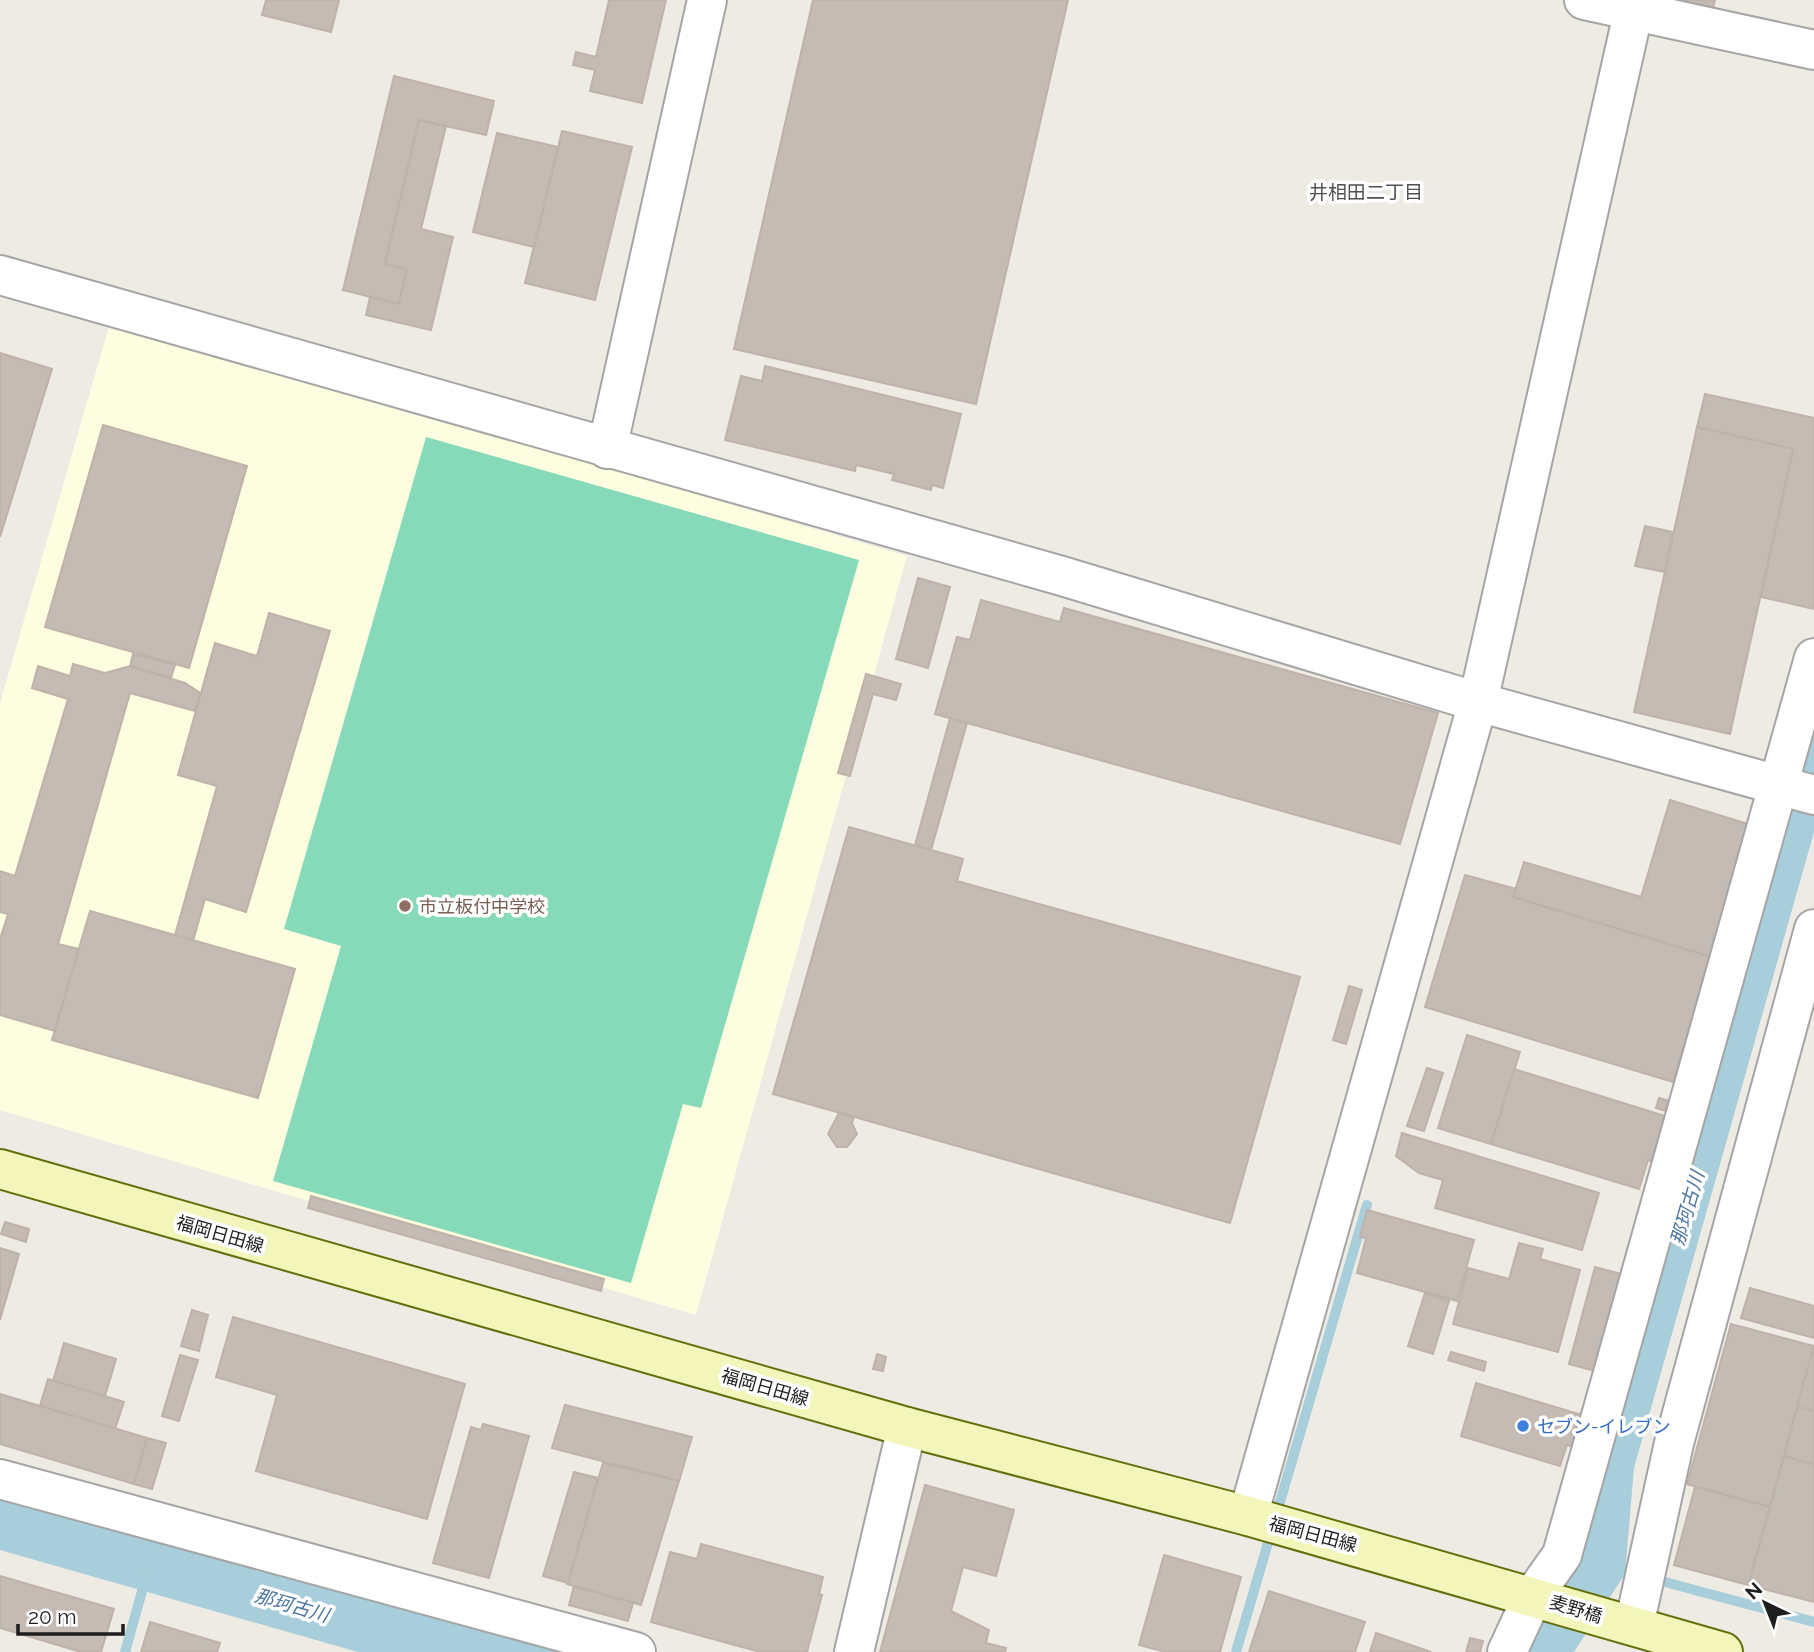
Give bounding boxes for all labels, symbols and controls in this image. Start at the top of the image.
district label: 井相田二丁目 [1309,181,1423,203]
place label: 市立板付中学校 [419,896,545,917]
marker: 市立板付中学校 [397,898,413,914]
water label: 那珂古川 [1666,1167,1709,1248]
street label: 福岡日田線 [174,1212,266,1256]
street label: 福岡日田線 [719,1365,811,1409]
place label: セブン-イレブン [1537,1416,1671,1437]
marker: セブン-イレブン [1515,1418,1531,1434]
street label: 福岡日田線 [1267,1512,1359,1556]
north arrow [1730,1568,1800,1638]
text: N [1741,1578,1766,1604]
water label: 那珂古川 [252,1584,333,1627]
street label: 麦野橋 [1547,1591,1605,1627]
scale bar [18,1592,122,1636]
text: 20 m [28,1604,76,1629]

